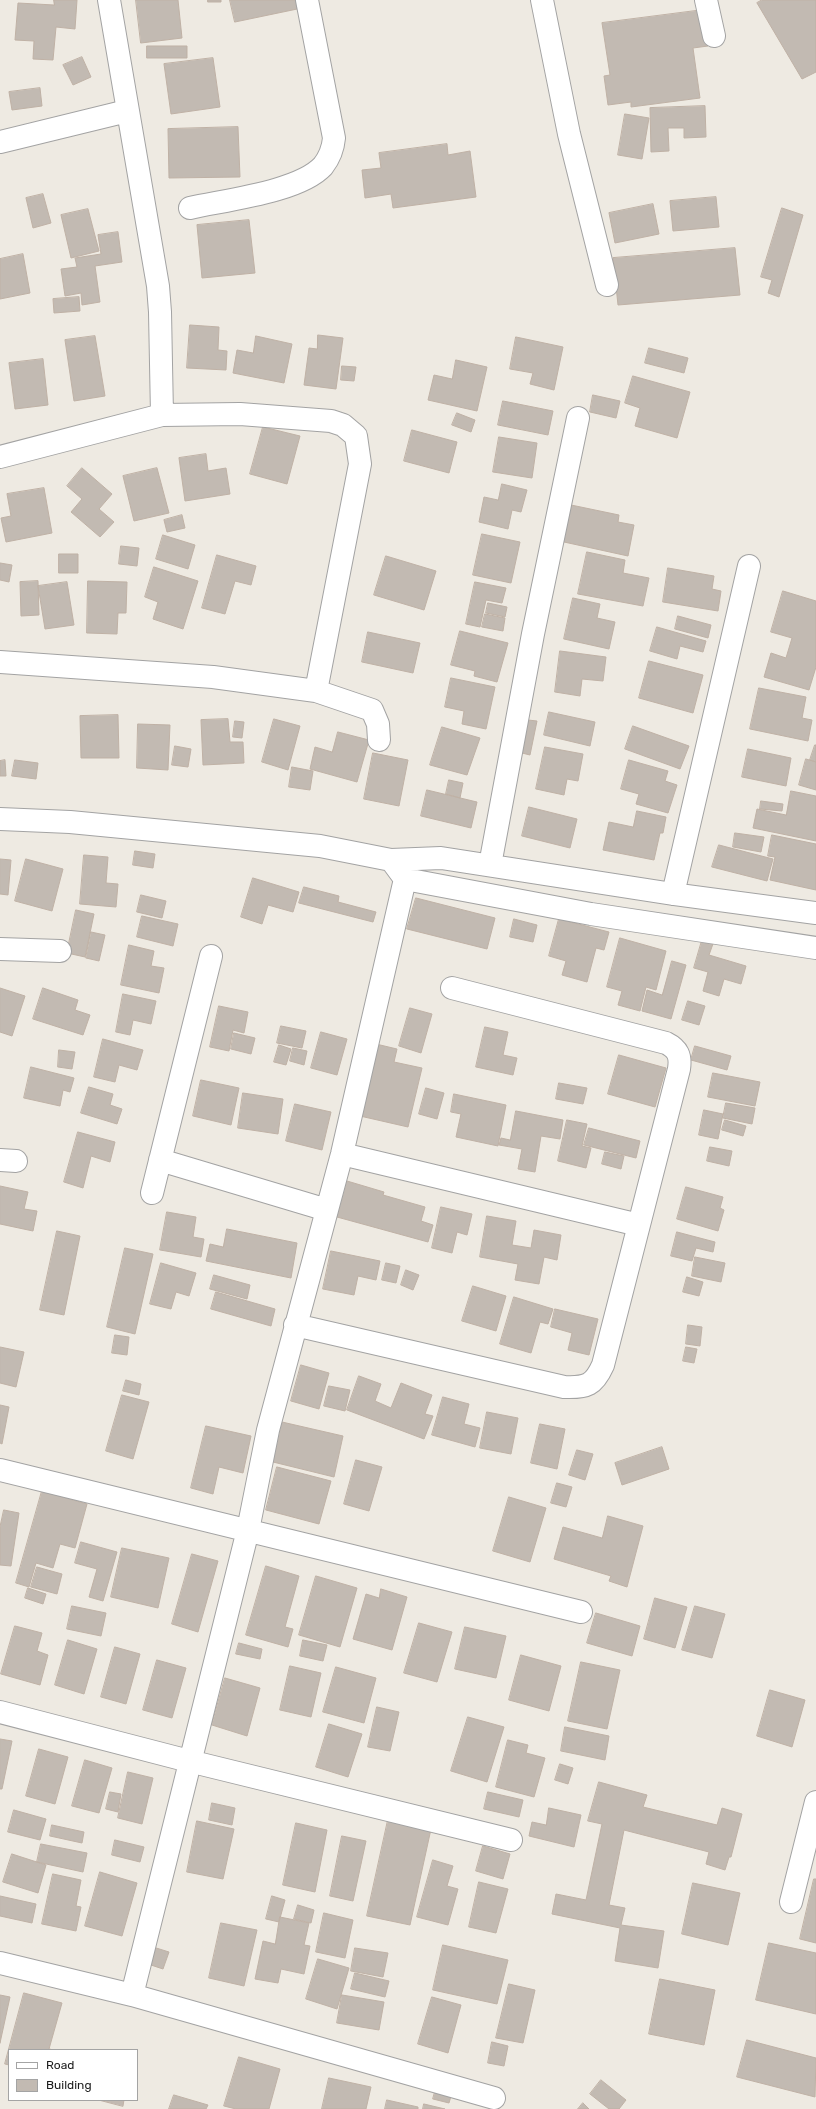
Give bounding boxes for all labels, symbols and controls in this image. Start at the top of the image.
legend [8,2049,138,2101]
text: Road [46,2058,74,2072]
text: Building [46,2078,92,2092]

